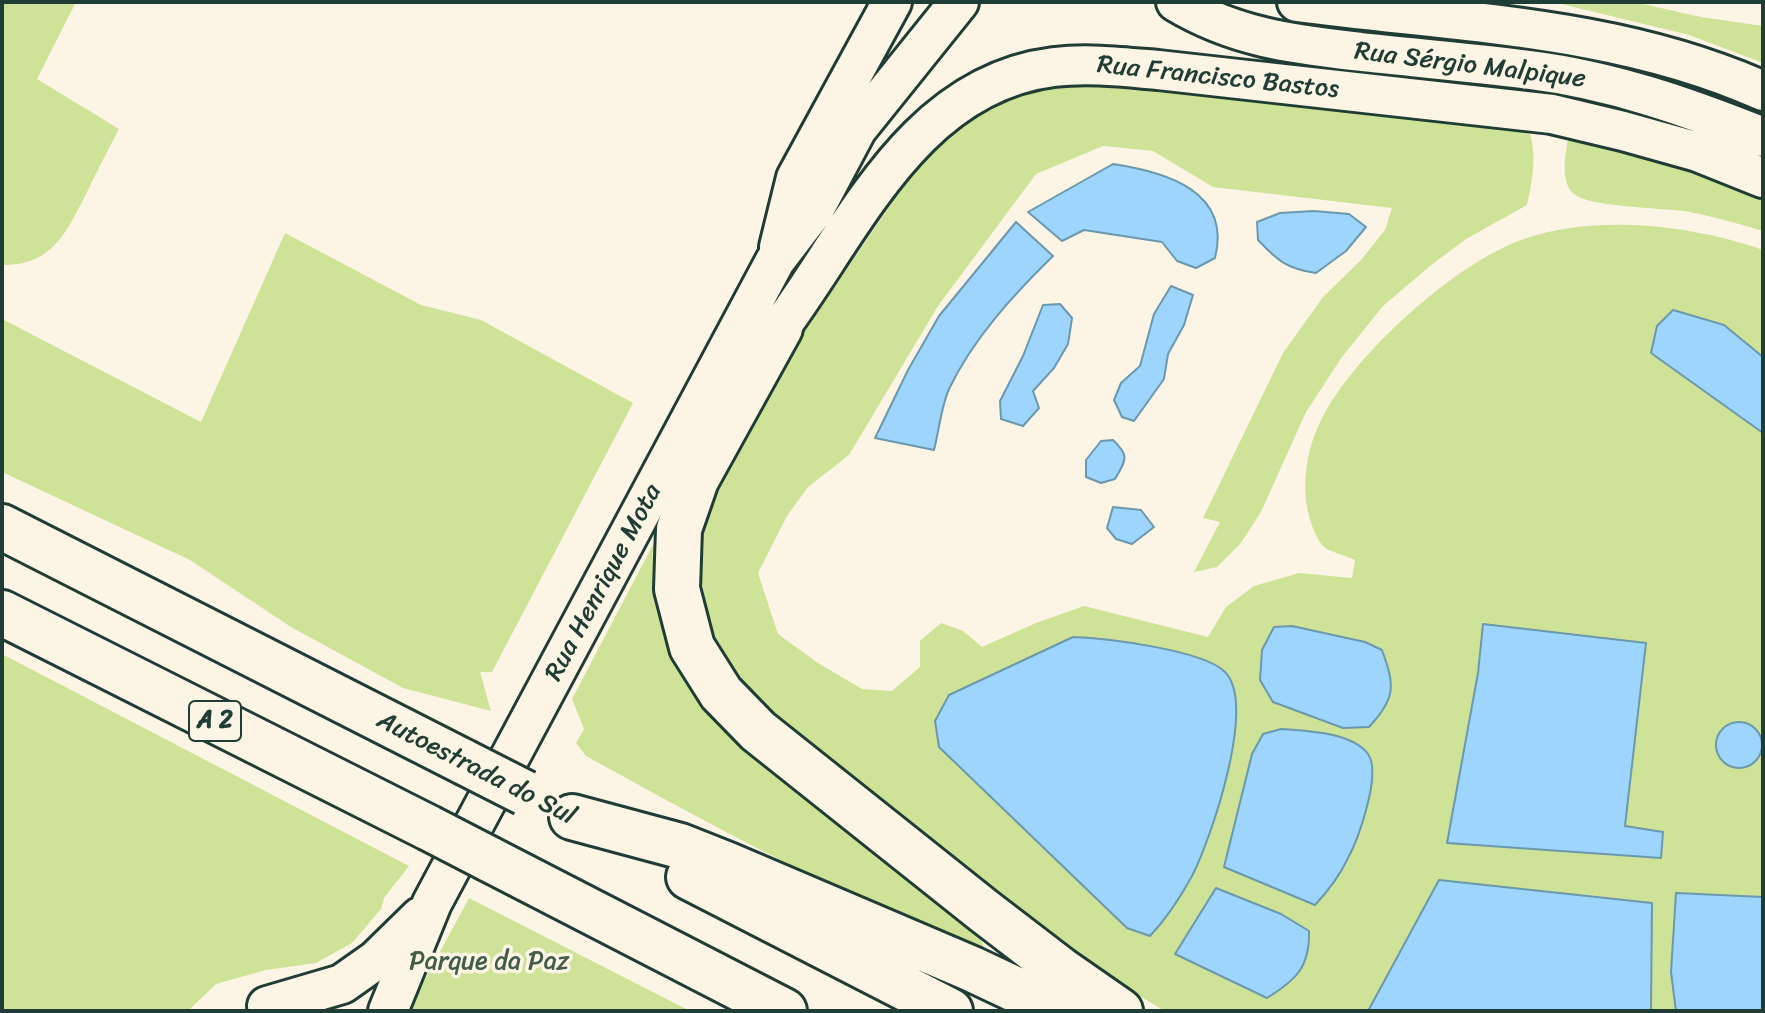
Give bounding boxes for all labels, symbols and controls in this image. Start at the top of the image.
street label: Rua Sérgio Malpique [1353,36,1587,96]
street label: Rua Francisco Bastos [1096,50,1340,106]
street label: Rua Henrique Mota [539,479,669,687]
road number: A 2 [189,701,241,741]
street label: Autoestrada do Sul [371,705,581,833]
park label: Parque da Paz [409,946,569,978]

